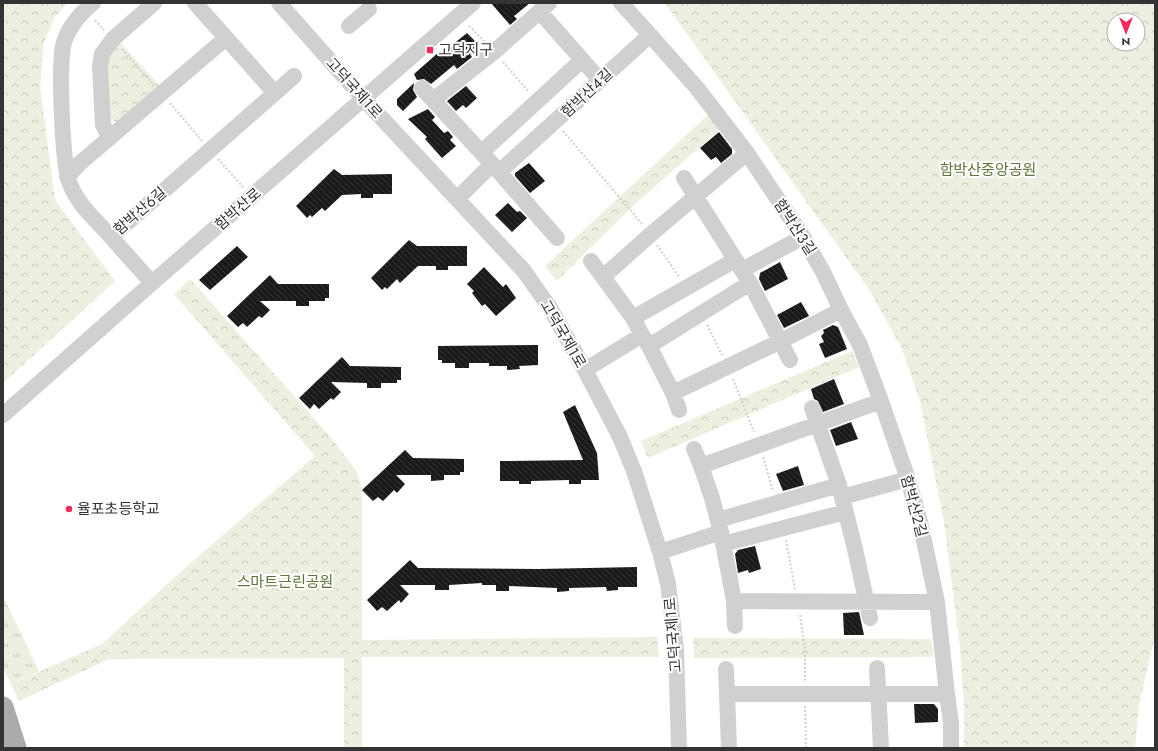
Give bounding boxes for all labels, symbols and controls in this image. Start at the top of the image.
north arrow [1106,12,1146,52]
text: N [1122,34,1130,50]
place label: 고덕지구 [438,39,493,61]
marker: 고덕지구 [425,45,435,55]
street label: 고덕국제1로 [320,52,388,124]
street label: 함박산4길 [556,63,618,123]
park label: 함박산중앙공원 [940,159,1036,181]
street label: 함박산6길 [109,182,171,240]
street label: 함박산로 [210,183,266,235]
street label: 함박산3길 [769,194,821,260]
street label: 고덕국제1로 [535,296,591,372]
street label: 함박산2길 [895,472,933,540]
place label: 율포초등학교 [77,498,160,520]
marker: 율포초등학교 [64,504,74,514]
park label: 스마트근린공원 [237,571,333,593]
street label: 고덕국제1로 [659,596,687,674]

